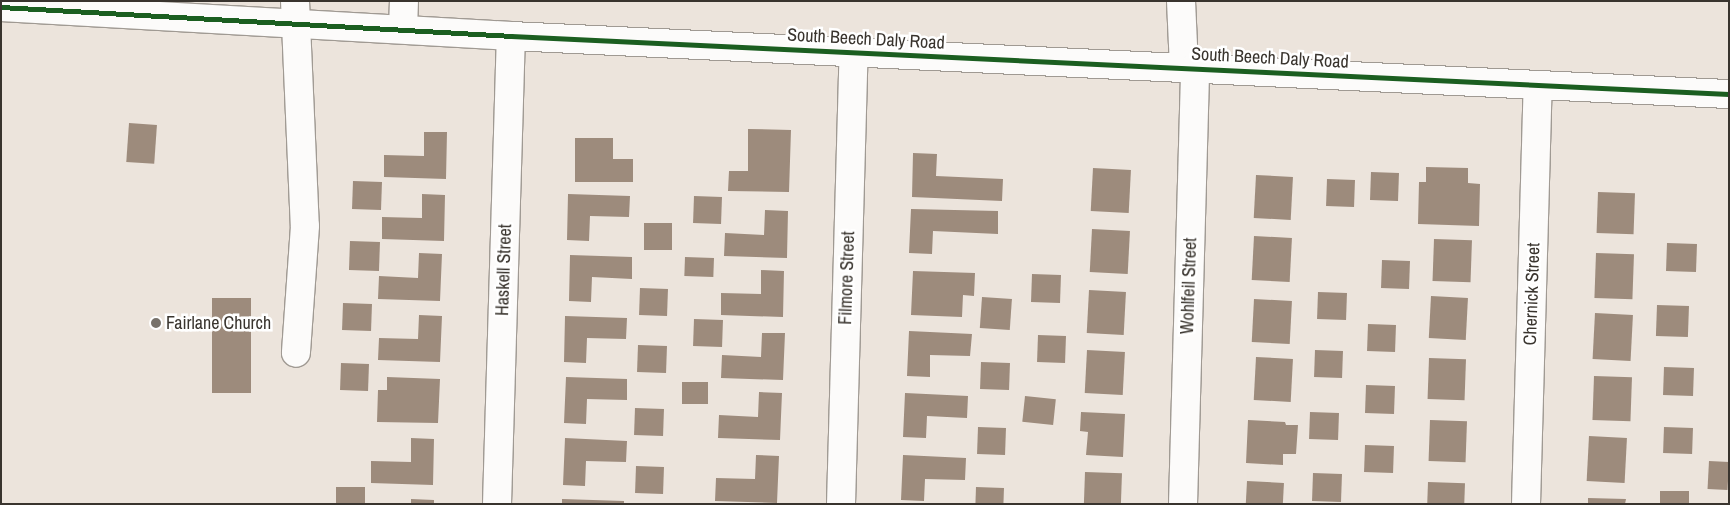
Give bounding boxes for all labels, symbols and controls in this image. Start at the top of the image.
street label: South Beech Daly Road [787,24,945,54]
street label: South Beech Daly Road [1191,43,1349,73]
street label: Haskell Street [492,224,516,316]
street label: Filmore Street [835,231,859,325]
street label: Wohlfeil Street [1177,237,1201,335]
street label: Chernick Street [1519,242,1545,346]
place label: Fairlane Church [166,312,271,334]
marker: Fairlane Church [150,317,162,329]

